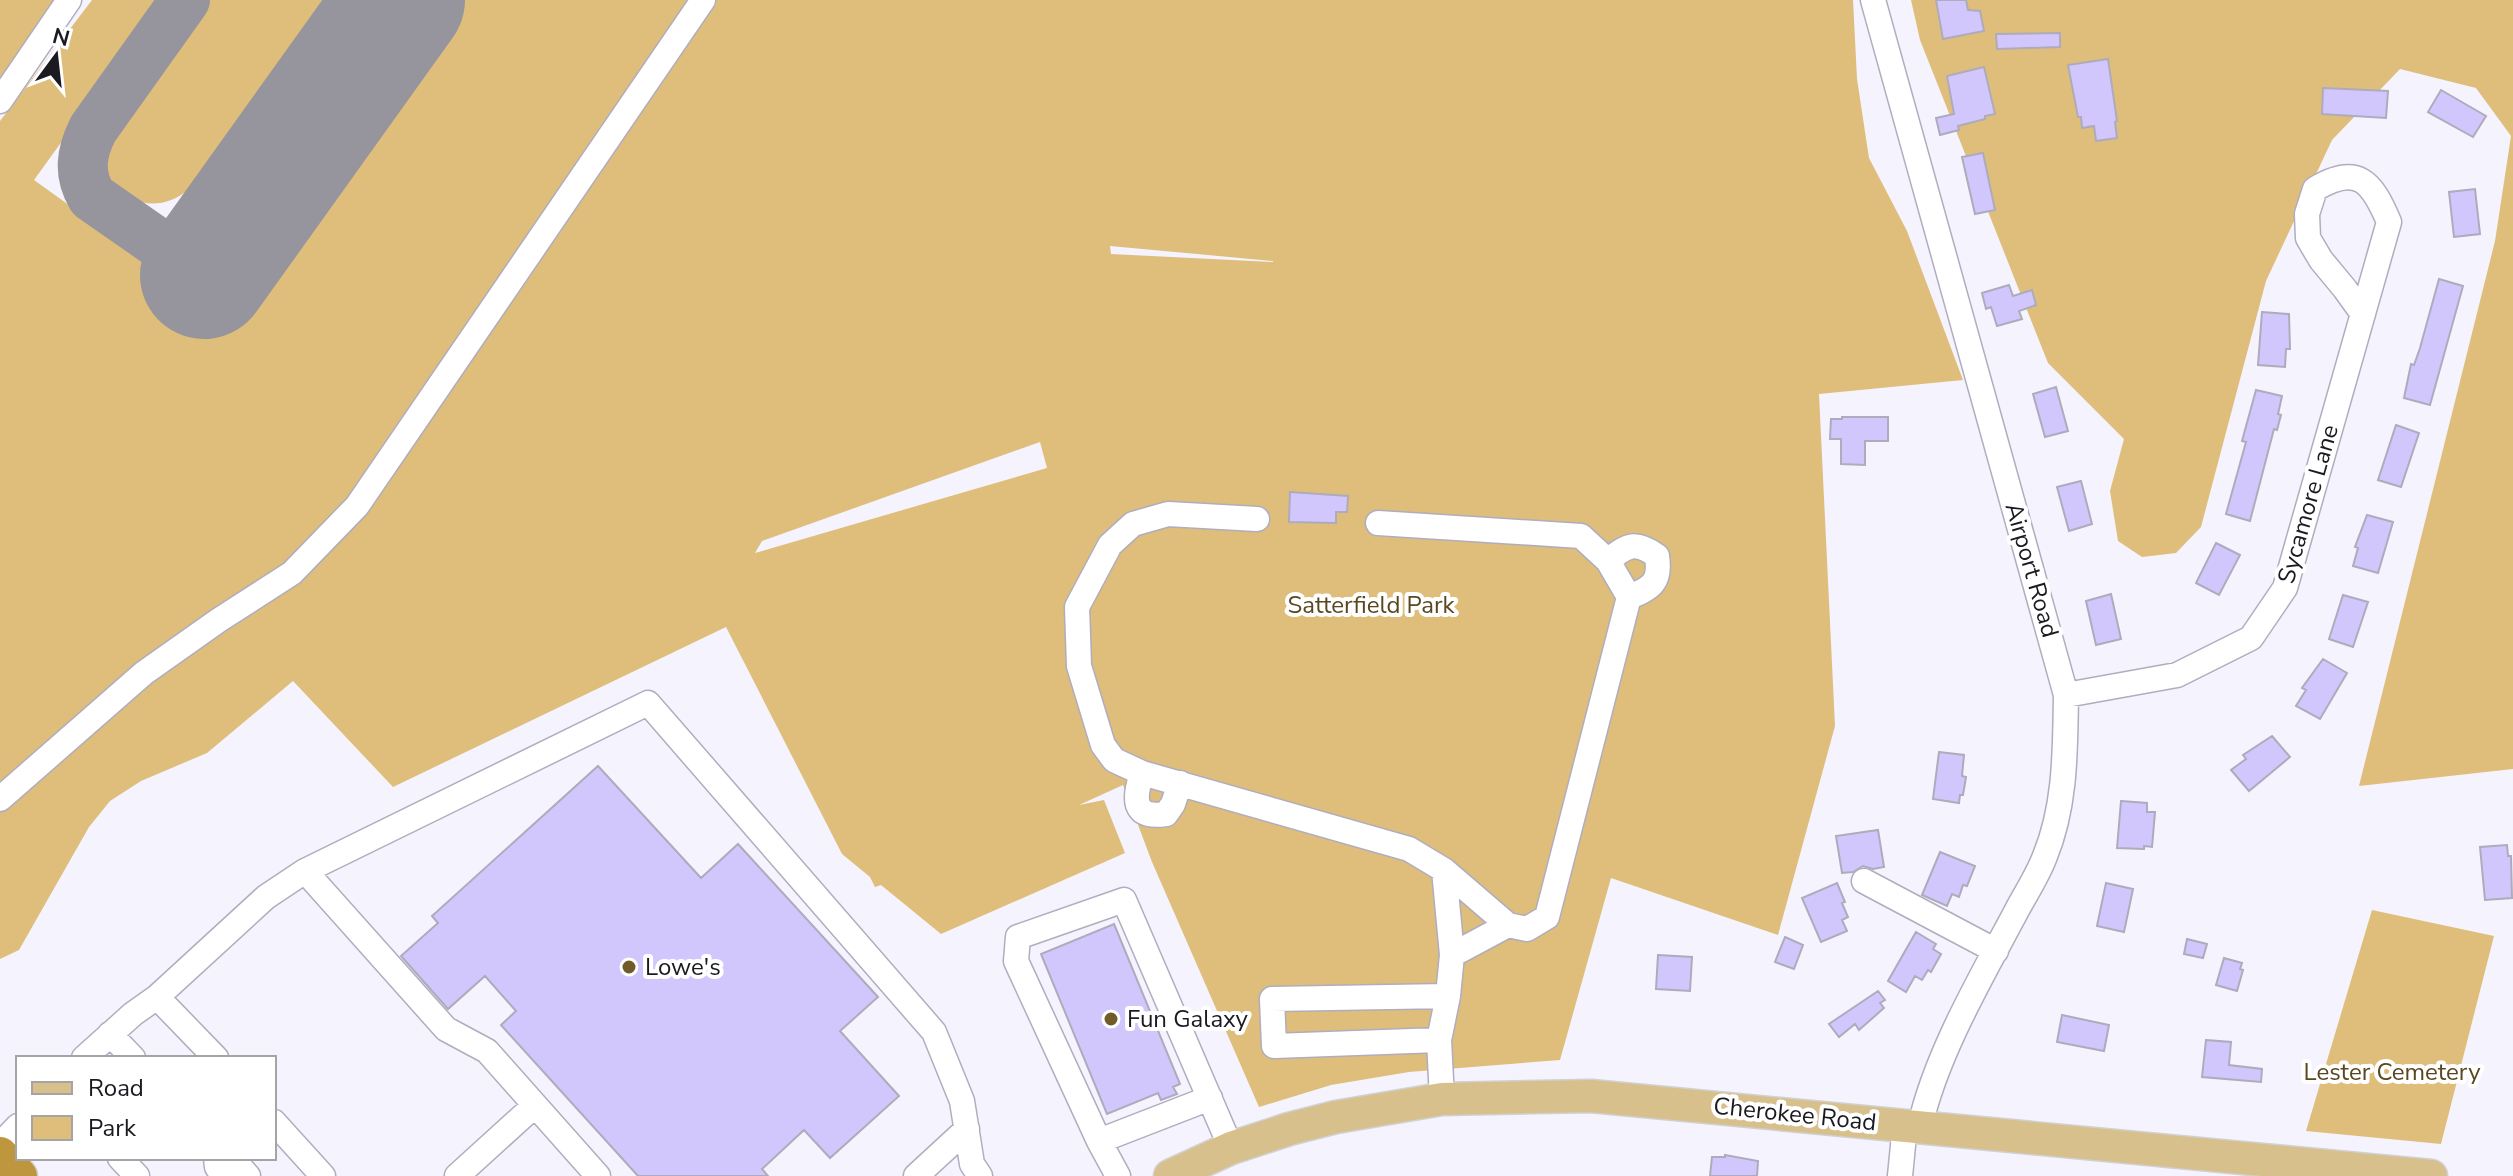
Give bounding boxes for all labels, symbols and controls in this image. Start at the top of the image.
north arrow [16,16,96,96]
text: N [49,21,73,54]
street label: Sycamore Lane [2270,421,2346,587]
street label: Airport Road [1998,499,2066,641]
park label: Satterfield Park [1287,589,1456,621]
place label: Lowe's [645,951,721,983]
marker: Lowe's [620,958,638,976]
place label: Fun Galaxy [1127,1003,1248,1035]
marker: Fun Galaxy [1102,1010,1120,1028]
legend [16,1056,276,1160]
park label: Lester Cemetery [2304,1056,2481,1088]
text: Road [88,1072,144,1104]
street label: Cherokee Road [1712,1090,1878,1138]
text: Park [88,1112,137,1144]

